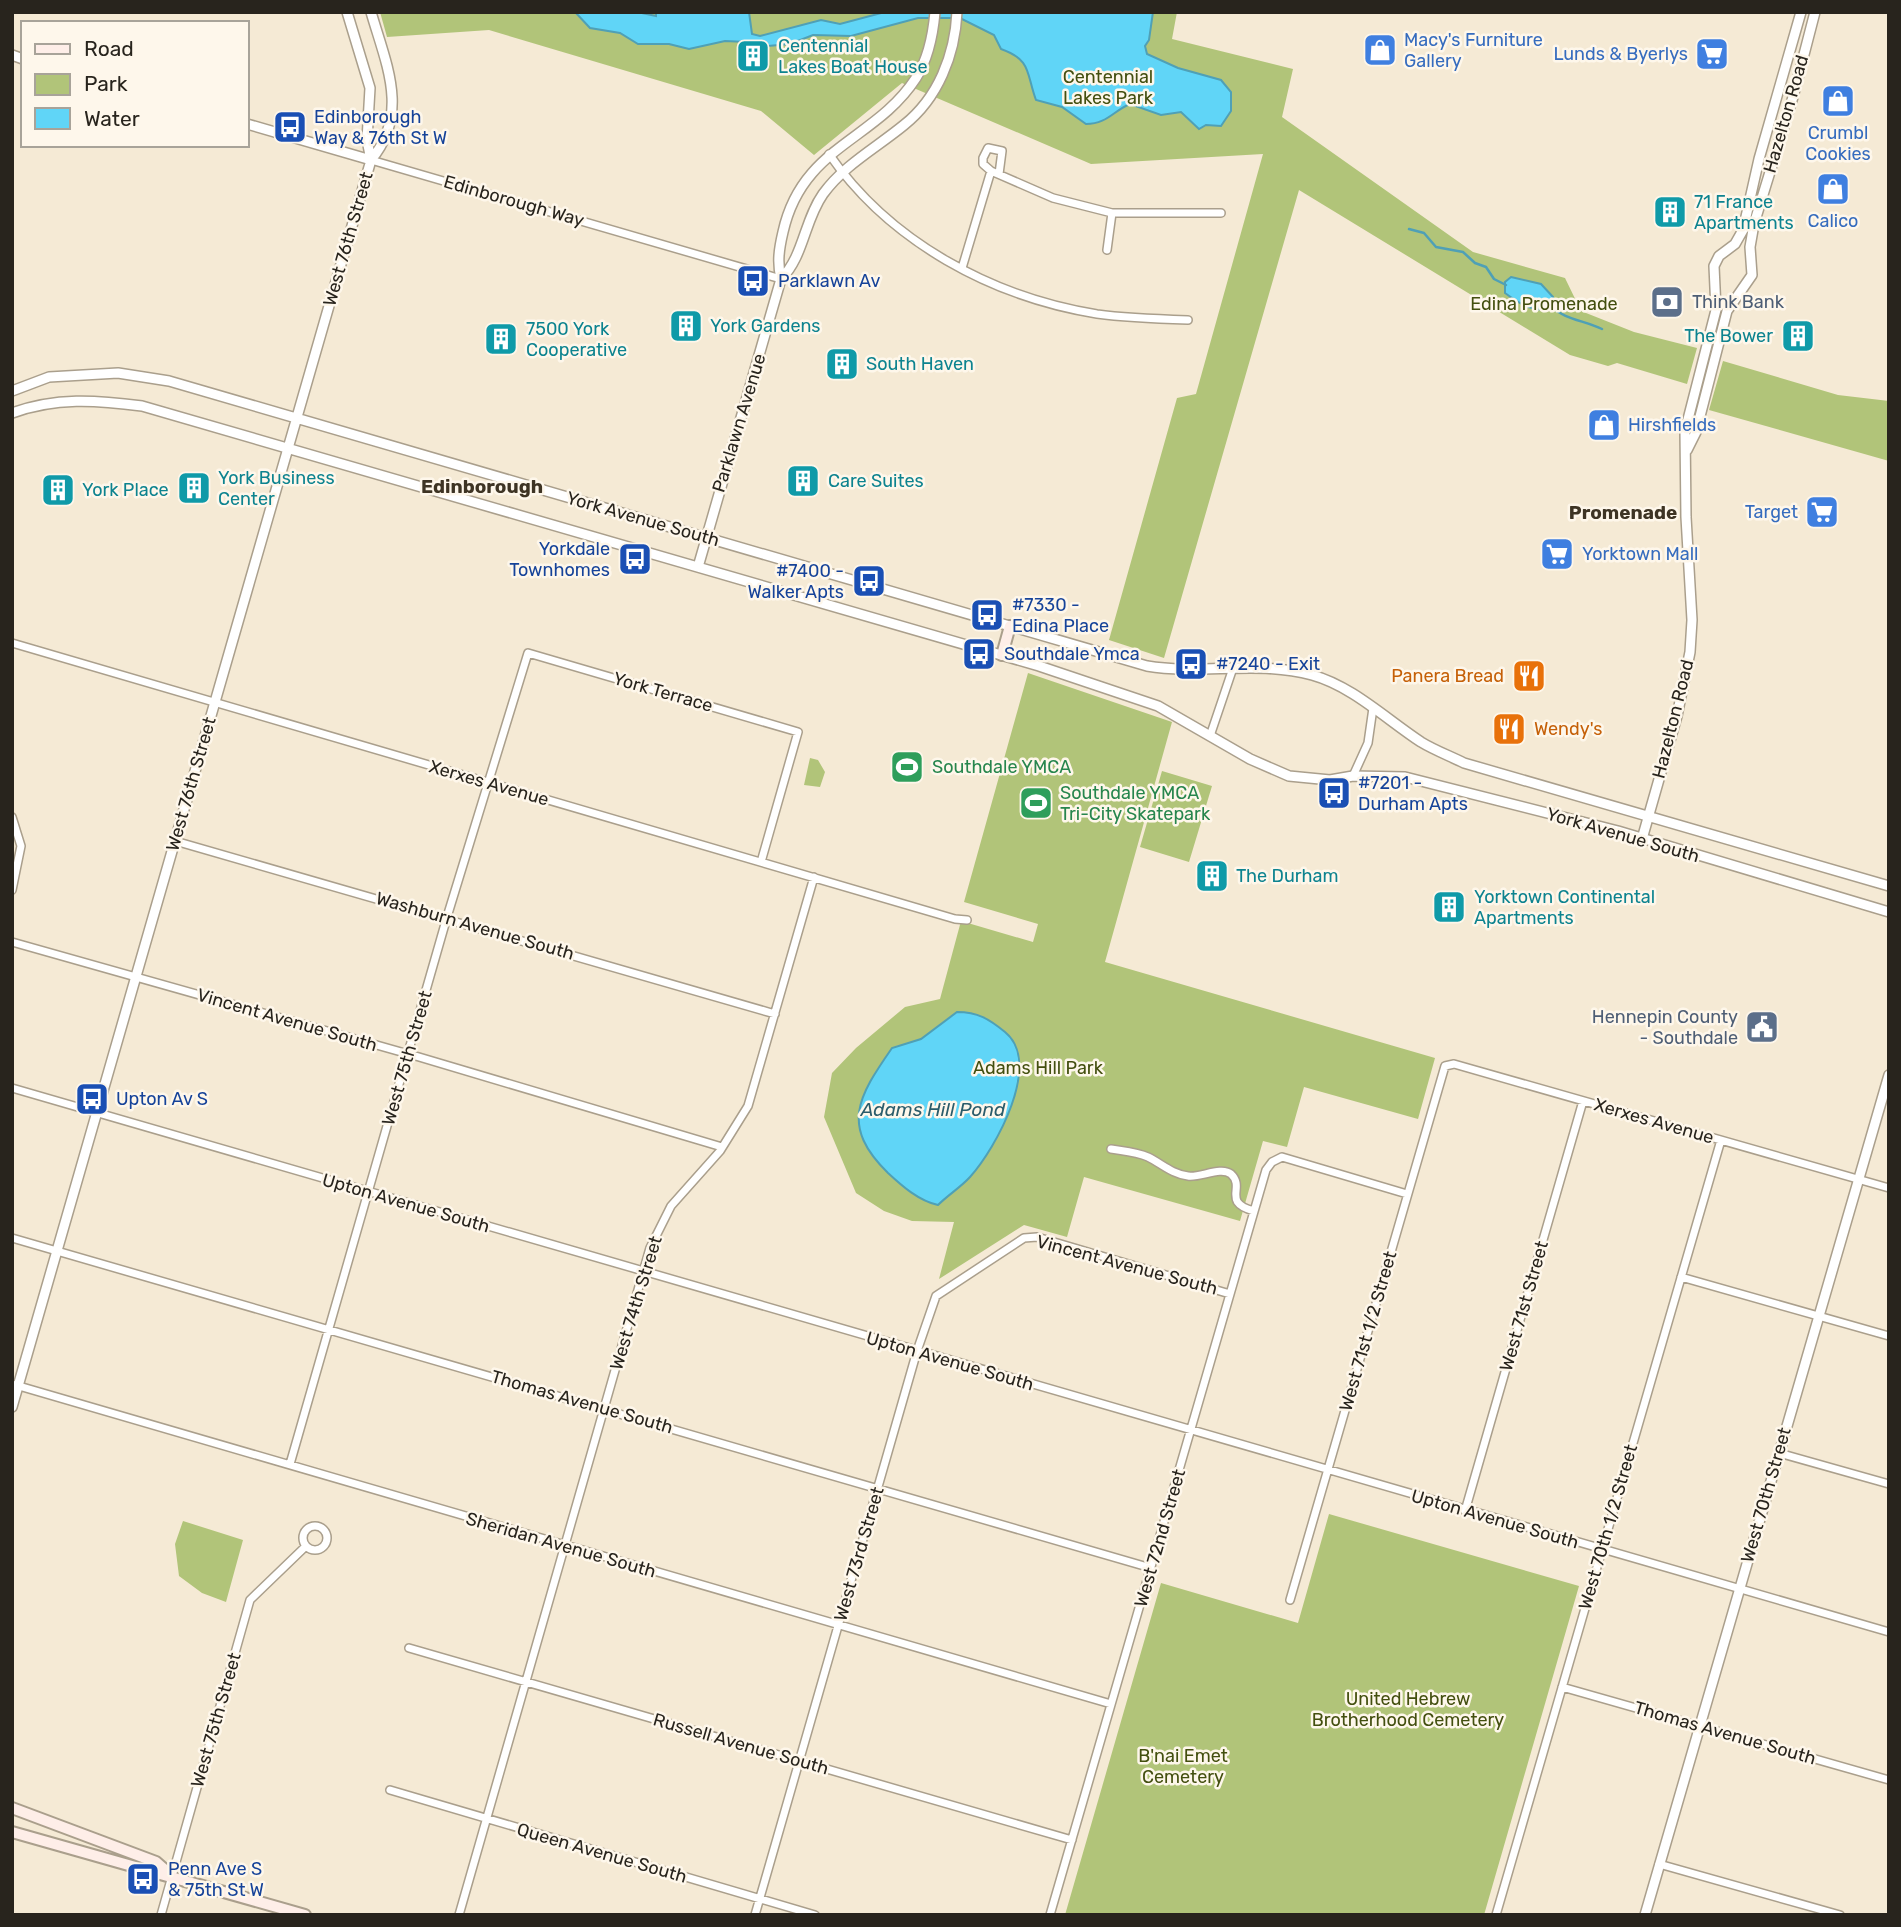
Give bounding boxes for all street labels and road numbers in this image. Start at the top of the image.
street label: Hazelton Road [1759,53,1813,175]
street label: West 76th Street [318,169,378,309]
street label: Edinborough Way [441,170,587,232]
street label: Parklawn Avenue [707,351,771,495]
street label: York Avenue South [564,487,722,551]
street label: Hazelton Road [1648,657,1698,781]
street label: York Terrace [611,667,715,717]
street label: West 76th Street [161,714,221,854]
street label: Xerxes Avenue [427,755,551,811]
street label: York Avenue South [1544,803,1702,867]
street label: Washburn Avenue South [373,887,577,965]
street label: Vincent Avenue South [194,984,380,1056]
street label: West 75th Street [377,988,437,1128]
street label: Xerxes Avenue [1592,1093,1716,1149]
street label: Upton Avenue South [320,1169,492,1237]
street label: Vincent Avenue South [1034,1230,1220,1300]
street label: West 74th Street [605,1233,667,1373]
street label: West 71st Street [1495,1238,1553,1374]
street label: West 71st 1/2 Street [1335,1248,1401,1414]
street label: Upton Avenue South [864,1327,1036,1395]
street label: Thomas Avenue South [488,1365,676,1439]
street label: West 70th Street [1736,1425,1796,1565]
street label: West 70th 1/2 Street [1574,1442,1642,1612]
street label: West 72nd Street [1130,1466,1190,1610]
street label: West 73rd Street [829,1484,889,1624]
street label: Upton Avenue South [1409,1485,1581,1553]
street label: Sheridan Avenue South [463,1507,659,1583]
street label: West 75th Street [186,1650,246,1790]
street label: Thomas Avenue South [1631,1696,1819,1770]
street label: Russell Avenue South [651,1708,831,1780]
street label: Queen Avenue South [514,1818,690,1888]

